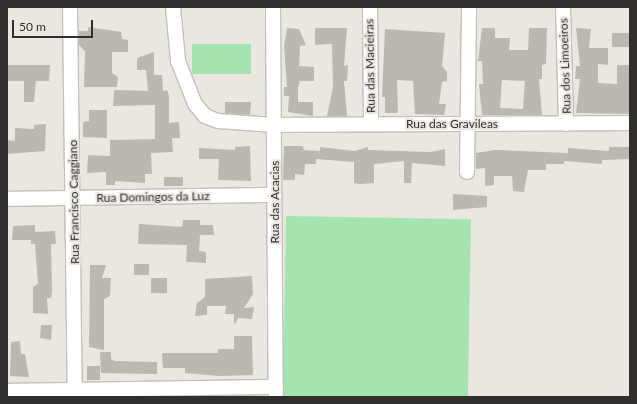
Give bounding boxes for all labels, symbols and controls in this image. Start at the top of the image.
scale bar [14,12,95,38]
street label: Rua dos Limoeiros [556,18,574,114]
text: 50 m [19,19,46,34]
street label: Rua das Macieiras [362,19,378,113]
street label: Rua das Gravileas [406,117,498,131]
street label: Rua Francisco Caggiano [66,140,82,264]
street label: Rua das Acacias [268,160,282,244]
street label: Rua Domingos da Luz [96,189,210,205]

